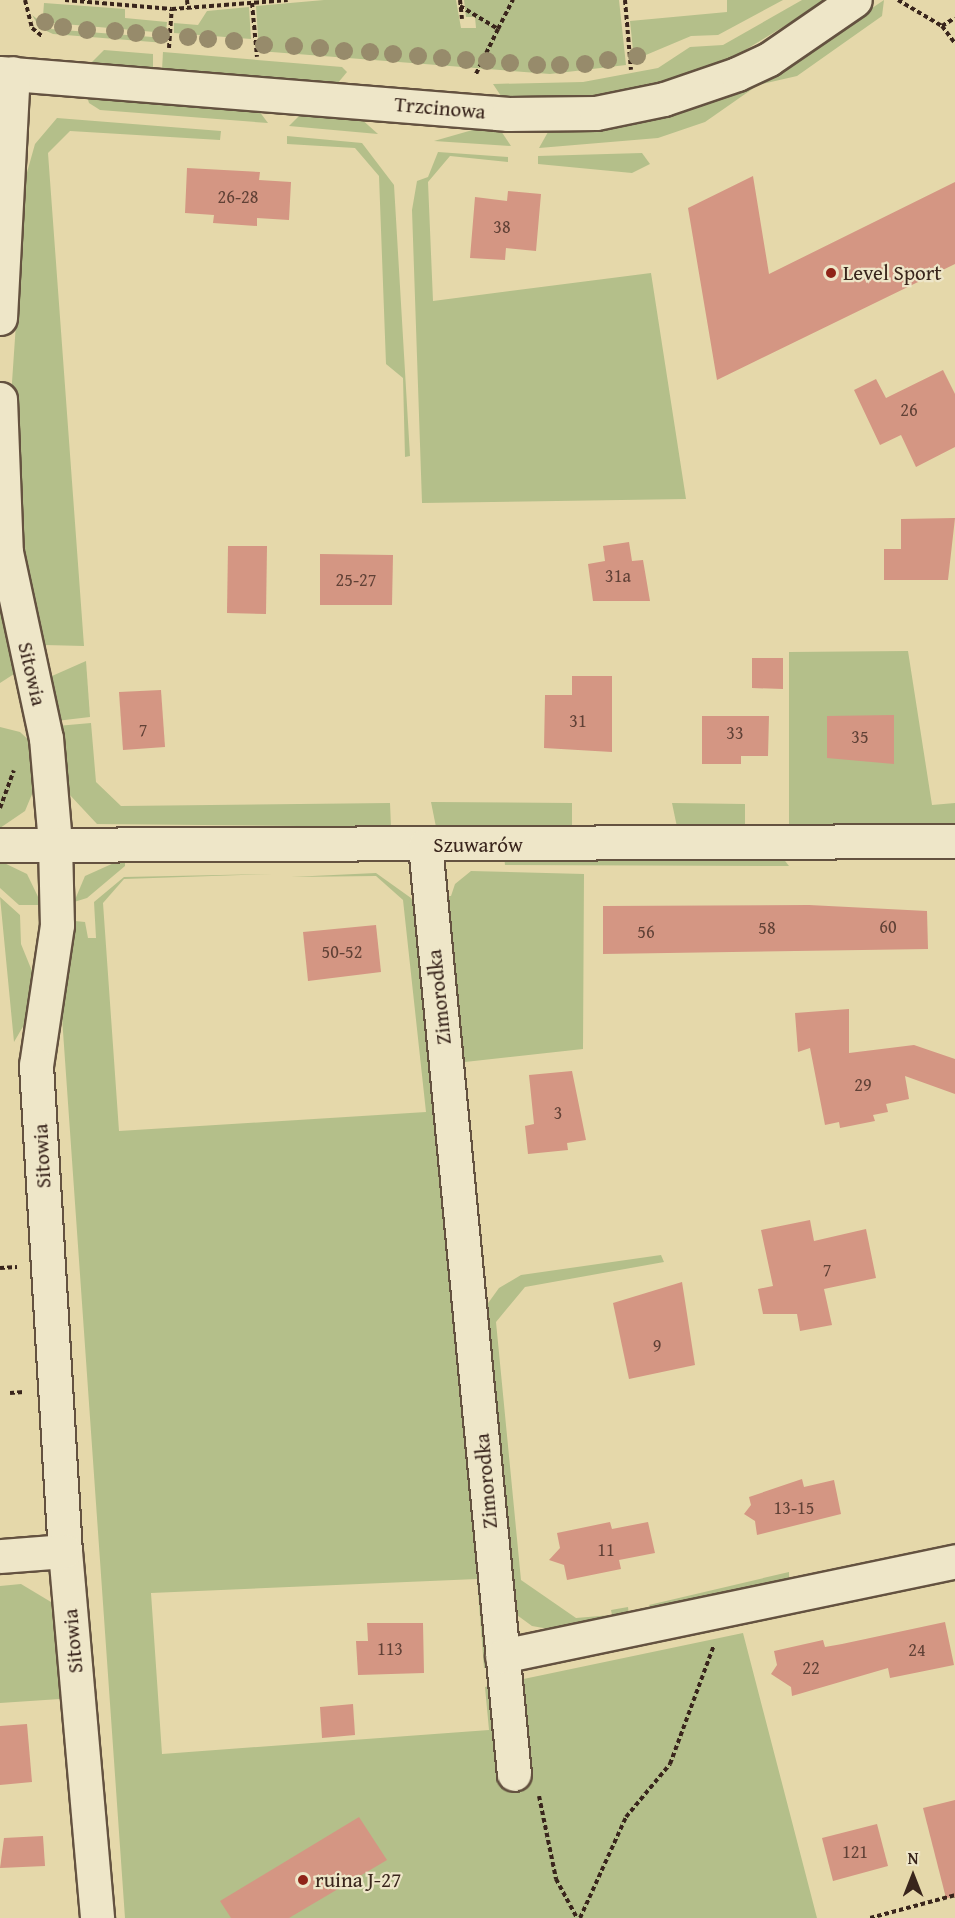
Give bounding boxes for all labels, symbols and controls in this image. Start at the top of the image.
street label: Trzcinowa [393,91,487,125]
house number: 26-28 [218,186,258,208]
house number: 38 [493,216,511,238]
place label: Level Sport [843,260,942,286]
marker: Level Sport [824,266,838,280]
house number: 26 [900,399,918,421]
house number: 31a [605,565,631,587]
house number: 25-27 [336,569,376,591]
street label: Sitowia [12,640,52,708]
house number: 31 [569,710,587,732]
house number: 7 [139,719,147,741]
house number: 33 [726,722,744,744]
house number: 35 [851,726,869,748]
street label: Szuwarów [433,832,523,858]
house number: 60 [879,916,897,938]
house number: 58 [758,917,776,939]
house number: 56 [637,921,655,943]
house number: 50-52 [322,941,362,963]
street label: Zimorodka [421,948,457,1046]
house number: 29 [854,1074,872,1096]
house number: 3 [554,1102,562,1124]
street label: Sitowia [28,1123,56,1189]
house number: 7 [823,1259,831,1281]
house number: 9 [653,1335,661,1357]
street label: Zimorodka [469,1432,503,1530]
house number: 13-15 [774,1497,814,1519]
house number: 11 [597,1539,615,1561]
street label: Sitowia [58,1608,88,1674]
house number: 113 [377,1638,403,1660]
house number: 24 [908,1639,926,1661]
house number: 22 [802,1657,820,1679]
house number: 121 [842,1841,868,1863]
north arrow [883,1846,943,1906]
text: N [908,1846,918,1870]
place label: ruina J-27 [315,1867,401,1893]
marker: ruina J-27 [296,1873,310,1887]

